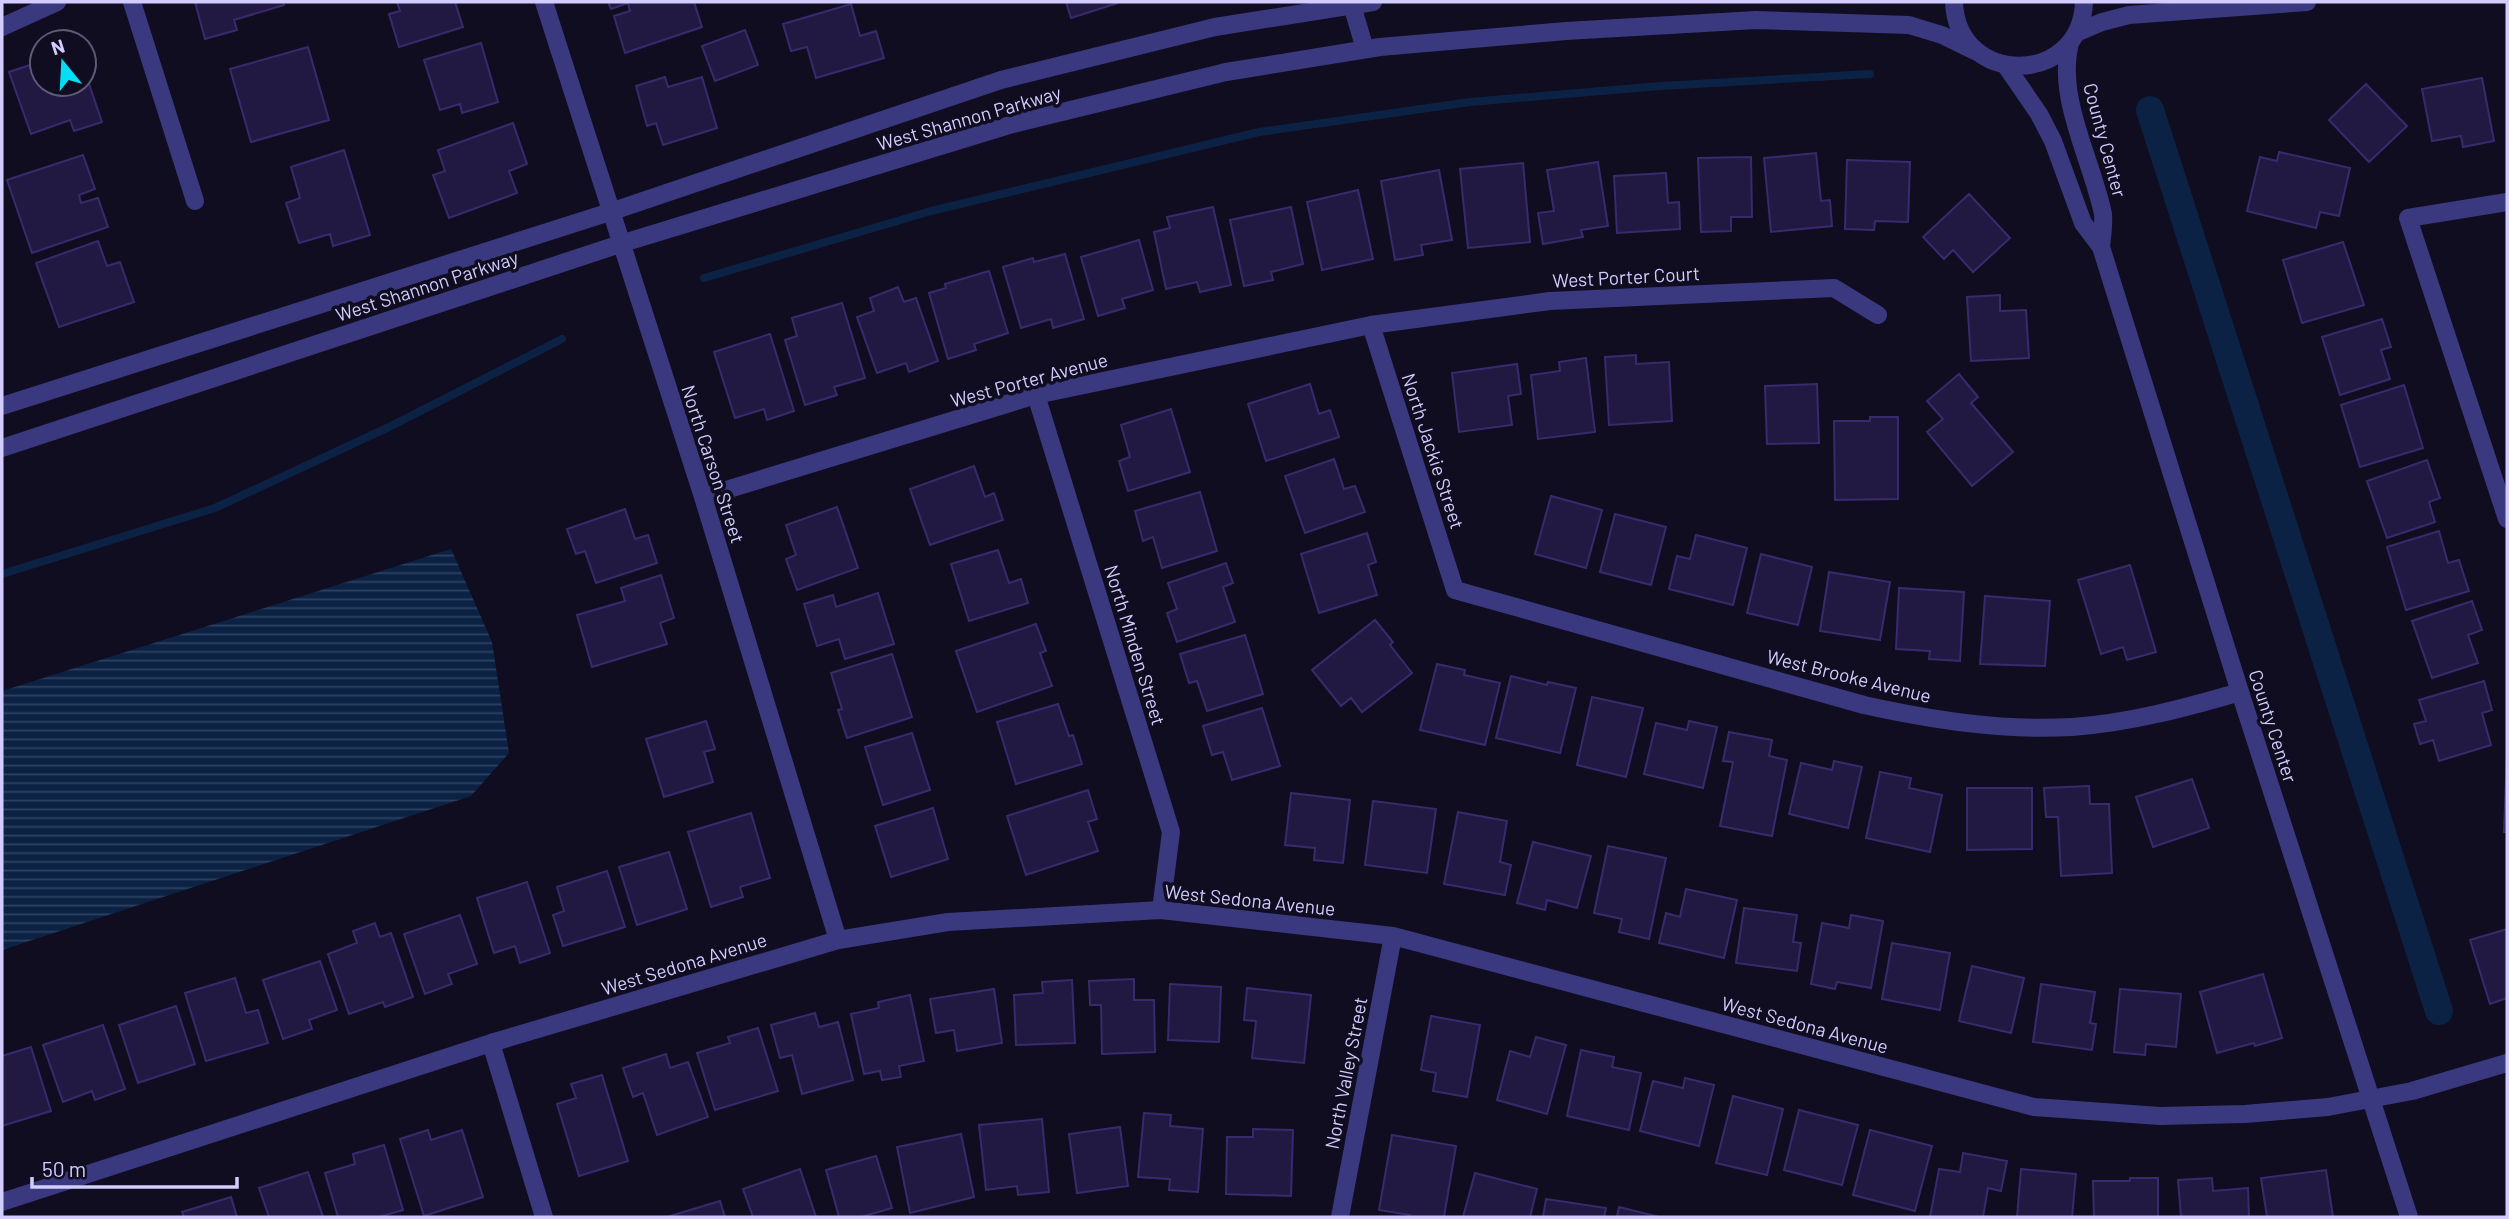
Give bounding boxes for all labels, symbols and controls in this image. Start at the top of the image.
north arrow [28,28,98,98]
text: N [48,33,67,59]
street label: West Shannon Parkway [874,80,1064,155]
street label: County Center [2079,80,2132,200]
street label: West Shannon Parkway [333,245,521,326]
street label: West Porter Court [1552,261,1700,292]
street label: West Porter Avenue [948,347,1110,412]
street label: North Jackie Street [1397,370,1469,531]
street label: North Carson Street [677,382,750,546]
street label: North Minden Street [1100,562,1171,728]
street label: West Brooke Avenue [1765,644,1934,707]
street label: County Center [2244,666,2303,785]
street label: West Sedona Avenue [1164,879,1337,920]
street label: West Sedona Avenue [598,927,769,1000]
street label: West Sedona Avenue [1719,991,1891,1058]
street label: North Valley Street [1319,995,1372,1151]
scale bar [32,1146,236,1190]
text: 50 m [42,1156,86,1181]

